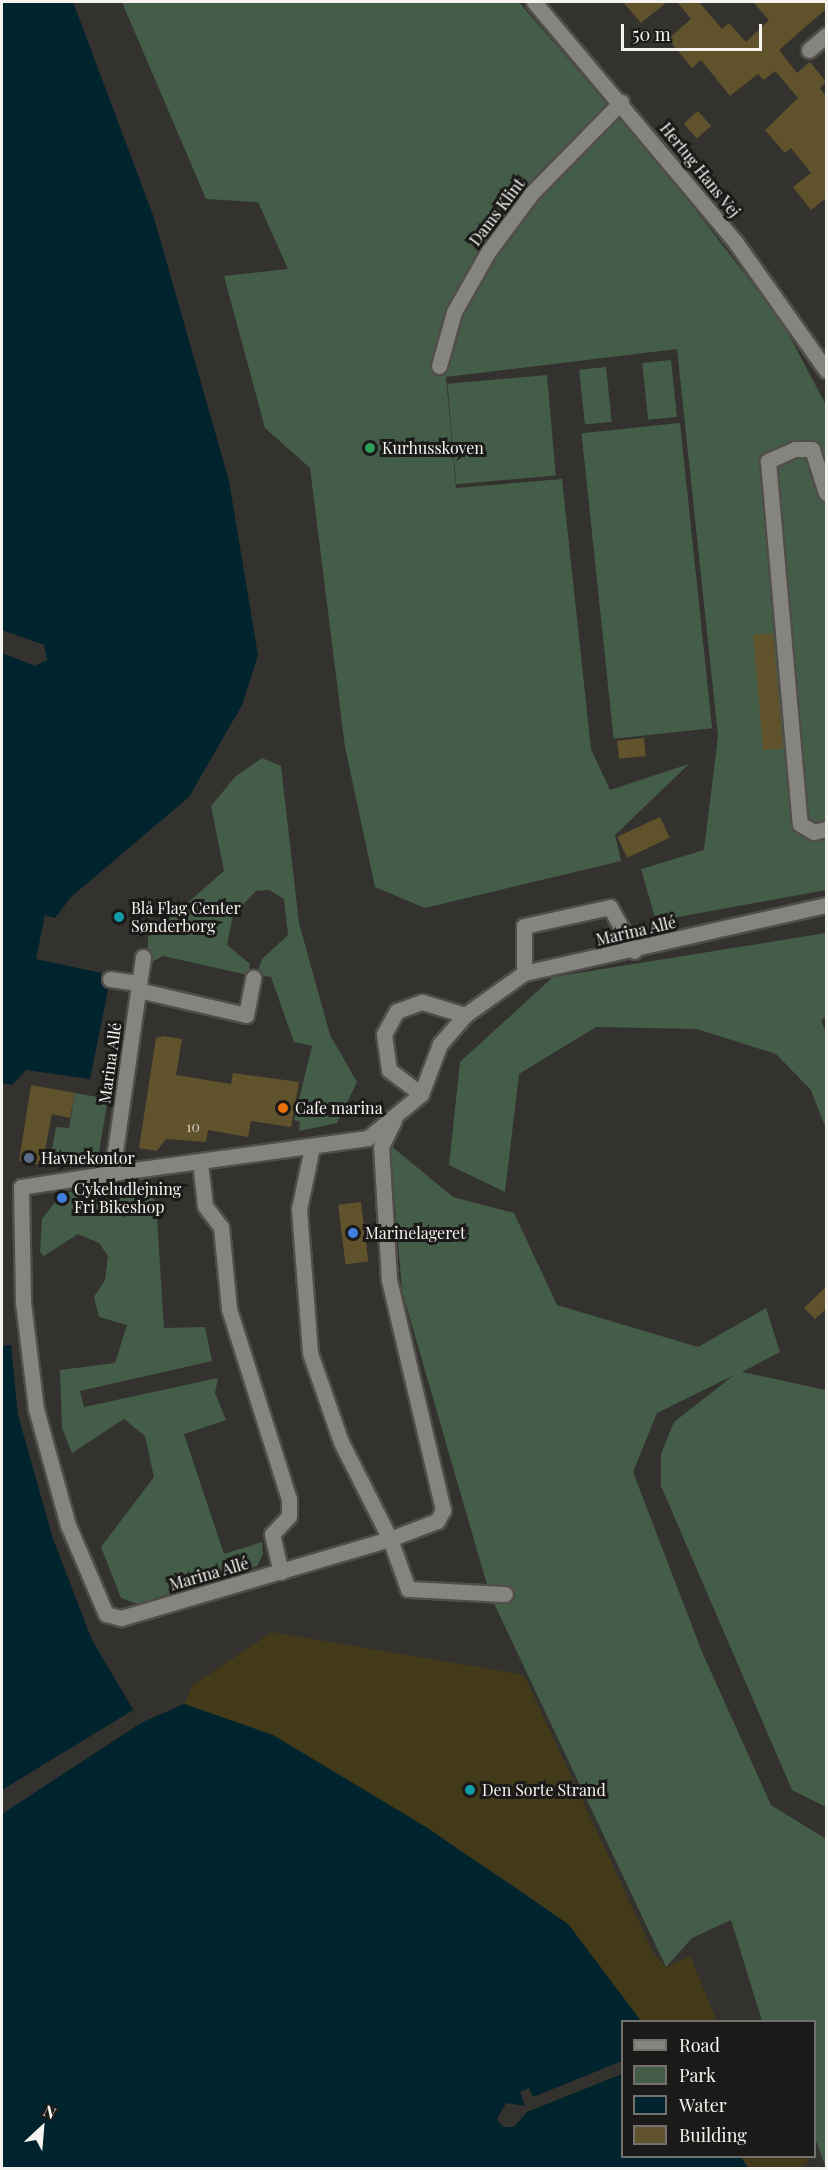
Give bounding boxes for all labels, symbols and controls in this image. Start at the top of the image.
scale bar [624,12,765,50]
text: 50 m [632,22,671,46]
street label: Hertug Hans Vej [656,119,744,221]
street label: Dams Klint [465,174,529,250]
place label: Kurhusskoven [382,438,484,458]
marker: Kurhusskoven [363,441,377,455]
place label: Blå Flag Center Sønderborg [131,898,241,936]
marker: Blå Flag Center Sønderborg [112,910,126,924]
street label: Marina Allé [594,912,678,950]
street label: Marina Allé [95,1021,125,1105]
place label: Cafe marina [295,1098,383,1118]
marker: Cafe marina [276,1101,290,1115]
house number: 10 [186,1119,200,1135]
place label: Havnekontor [41,1148,135,1168]
marker: Havnekontor [22,1151,36,1165]
place label: Cykeludlejning Fri Bikeshop [74,1179,181,1217]
marker: Cykeludlejning Fri Bikeshop [55,1191,69,1205]
place label: Marinelageret [365,1223,466,1243]
marker: Marinelageret [346,1226,360,1240]
street label: Marina Allé [167,1553,251,1595]
place label: Den Sorte Strand [482,1780,606,1800]
marker: Den Sorte Strand [463,1783,477,1797]
legend [621,2020,816,2158]
text: Road [679,2033,720,2057]
text: Park [679,2063,716,2087]
text: Water [679,2093,727,2117]
north arrow [12,2098,72,2158]
text: N [40,2099,60,2123]
text: Building [679,2123,747,2147]

